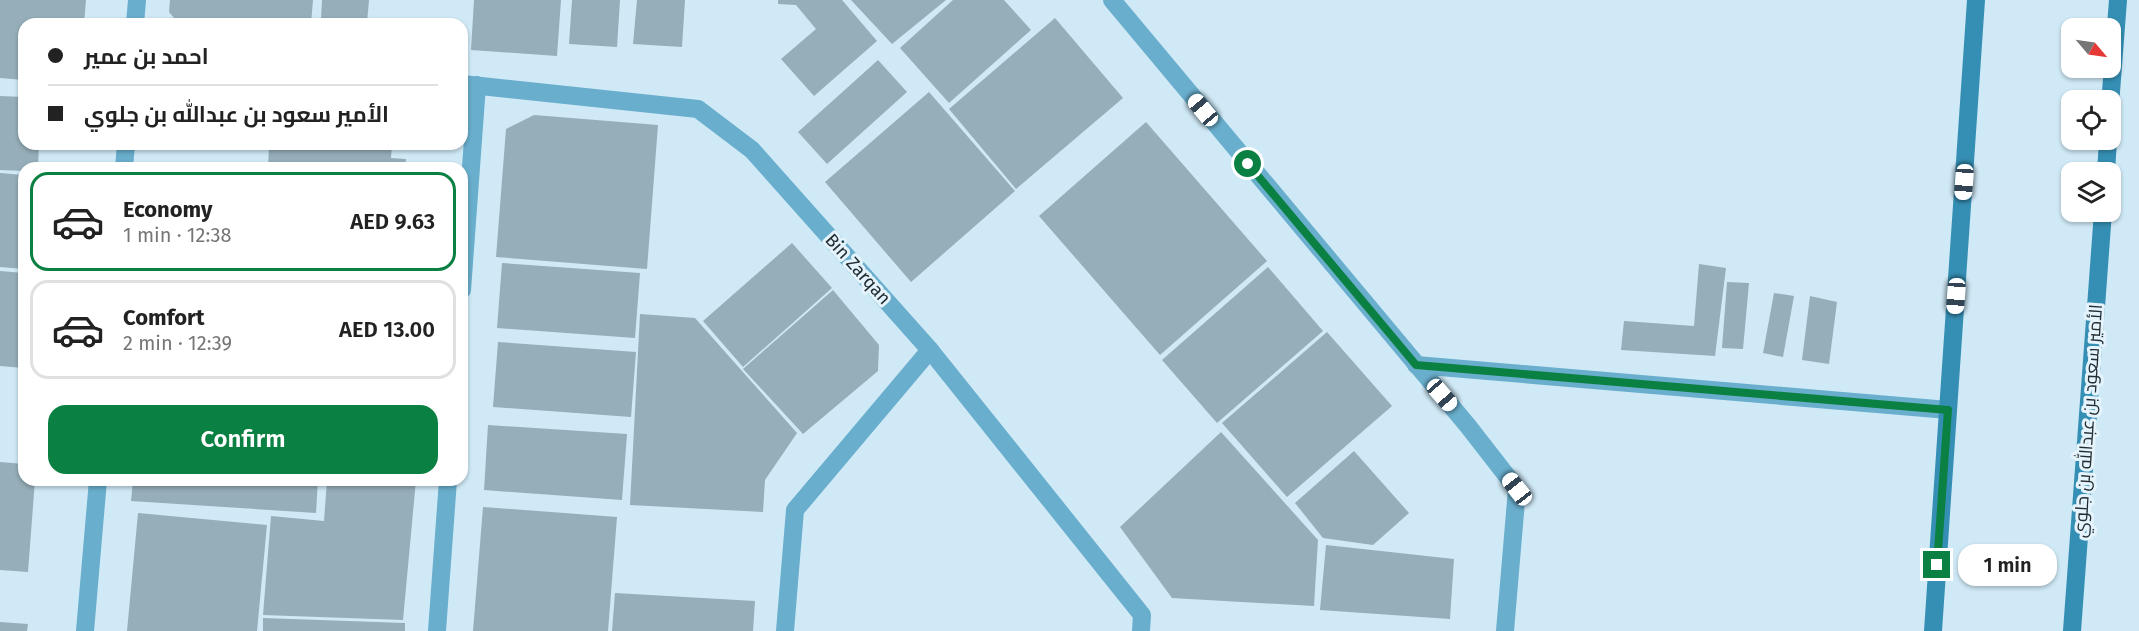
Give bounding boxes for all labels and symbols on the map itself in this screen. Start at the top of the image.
north arrow [2061,18,2121,78]
car [1185,90,1221,130]
route start [1234,150,1261,177]
car [1954,163,1974,201]
street label: Bin Zarqan [820,229,896,309]
car [1946,277,1966,315]
street label: الأمير سعود بن عبدالله بن جلوي [2068,303,2110,539]
car [1423,376,1461,414]
car [1499,469,1535,509]
callout: 1 min [1958,544,2057,586]
route end [1923,551,1950,578]

